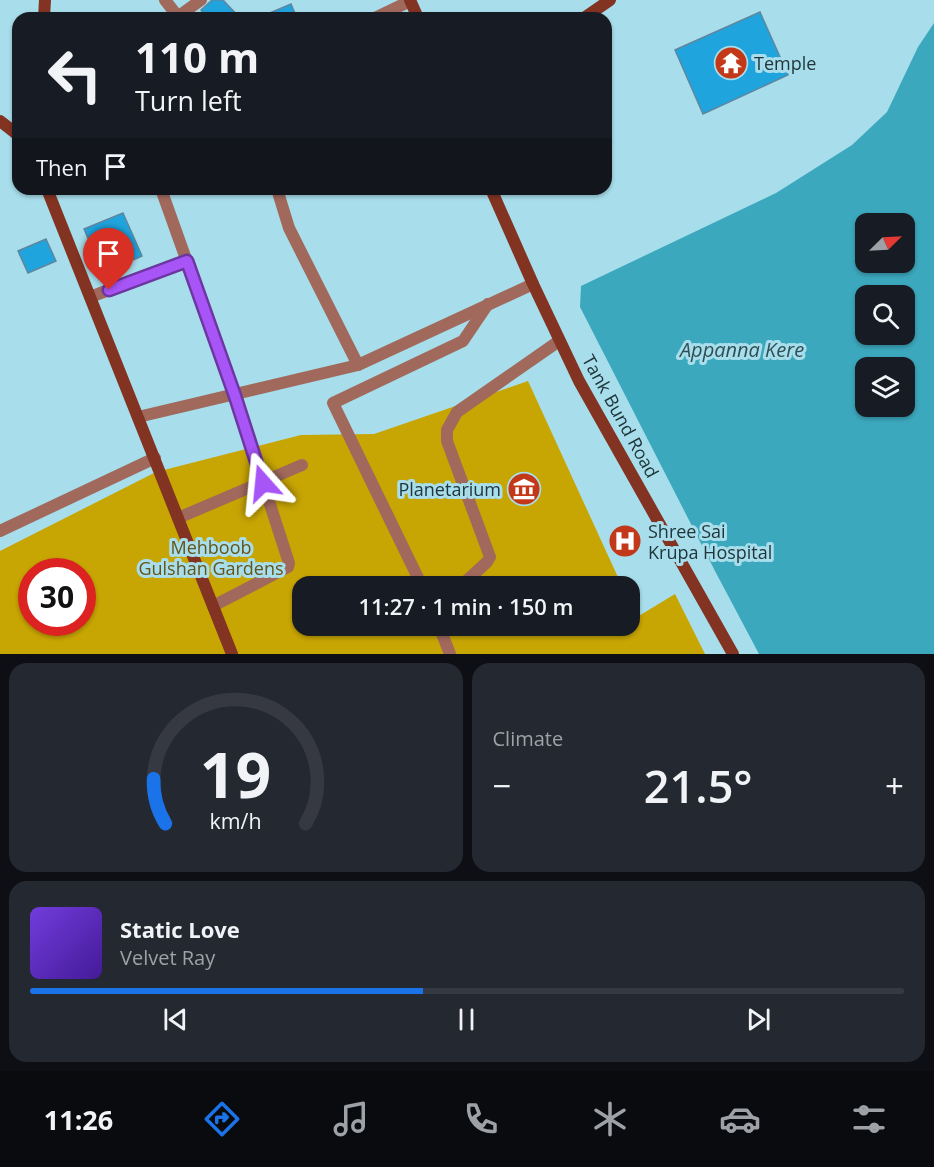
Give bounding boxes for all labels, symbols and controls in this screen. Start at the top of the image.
text: 110 m [135,28,259,85]
icon: left [36,36,114,114]
temple icon: Temple [713,45,749,81]
place label: Temple [754,51,816,75]
text: Turn left [135,82,242,119]
icon: arrive [99,150,132,183]
text: Then [36,152,87,182]
north arrow [855,213,915,273]
map controls [855,213,915,417]
pin [83,228,134,290]
icon: arrive [92,237,125,270]
button: search [855,285,915,345]
water label: Appanna Kere [678,336,804,363]
street label: Tank Bund Road [577,350,665,482]
button: layers [855,357,915,417]
position arrow [231,451,295,515]
museum icon: Planetarium [506,471,542,507]
place label: Planetarium [398,477,501,501]
place label: Shree Sai Krupa Hospital [648,519,772,564]
hospital icon: Shree Sai Krupa Hospital [607,523,643,559]
park label: Mehboob Gulshan Gardens [138,535,284,580]
speed limit sign: 30 [18,558,96,636]
text: 11:27 · 1 min · 150 m [358,591,574,621]
text: Climate [493,725,563,752]
text: 19 [200,731,271,816]
text: 21.5° [644,755,753,816]
text: − [493,763,511,808]
text: + [885,763,904,808]
text: km/h [210,807,262,836]
text: Static Love [120,914,240,944]
text: Velvet Ray [120,944,215,971]
icon: previous [159,1003,192,1036]
icon: pause [450,1003,483,1036]
icon: next [742,1003,775,1036]
icon: directions [201,1098,243,1140]
icon: music [330,1098,372,1140]
icon: phone [460,1098,502,1140]
icon: climate [589,1098,631,1140]
icon: car [719,1098,761,1140]
icon: filters [848,1098,890,1140]
text: 11:26 [44,1101,113,1138]

